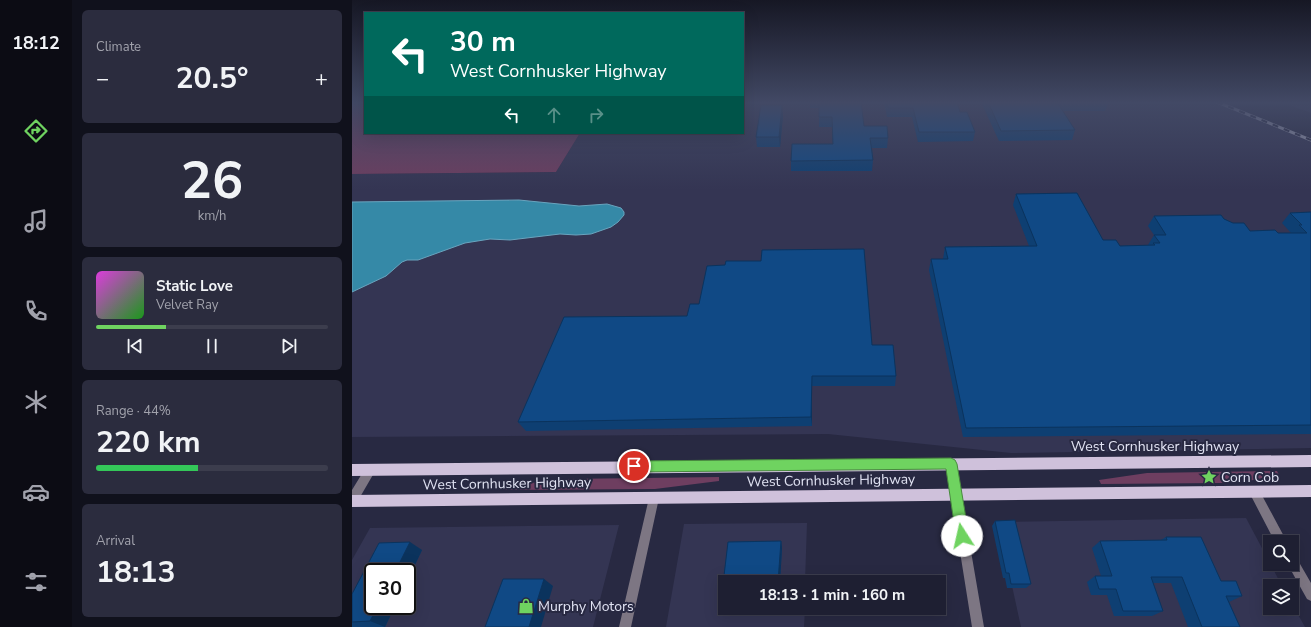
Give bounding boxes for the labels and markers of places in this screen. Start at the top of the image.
pin [617,449,651,483]
place icon: Corn Cob [1200,468,1218,486]
place label: Corn Cob [1221,468,1279,487]
shop icon: Murphy Motors [517,597,535,615]
place label: Murphy Motors [538,597,634,616]

